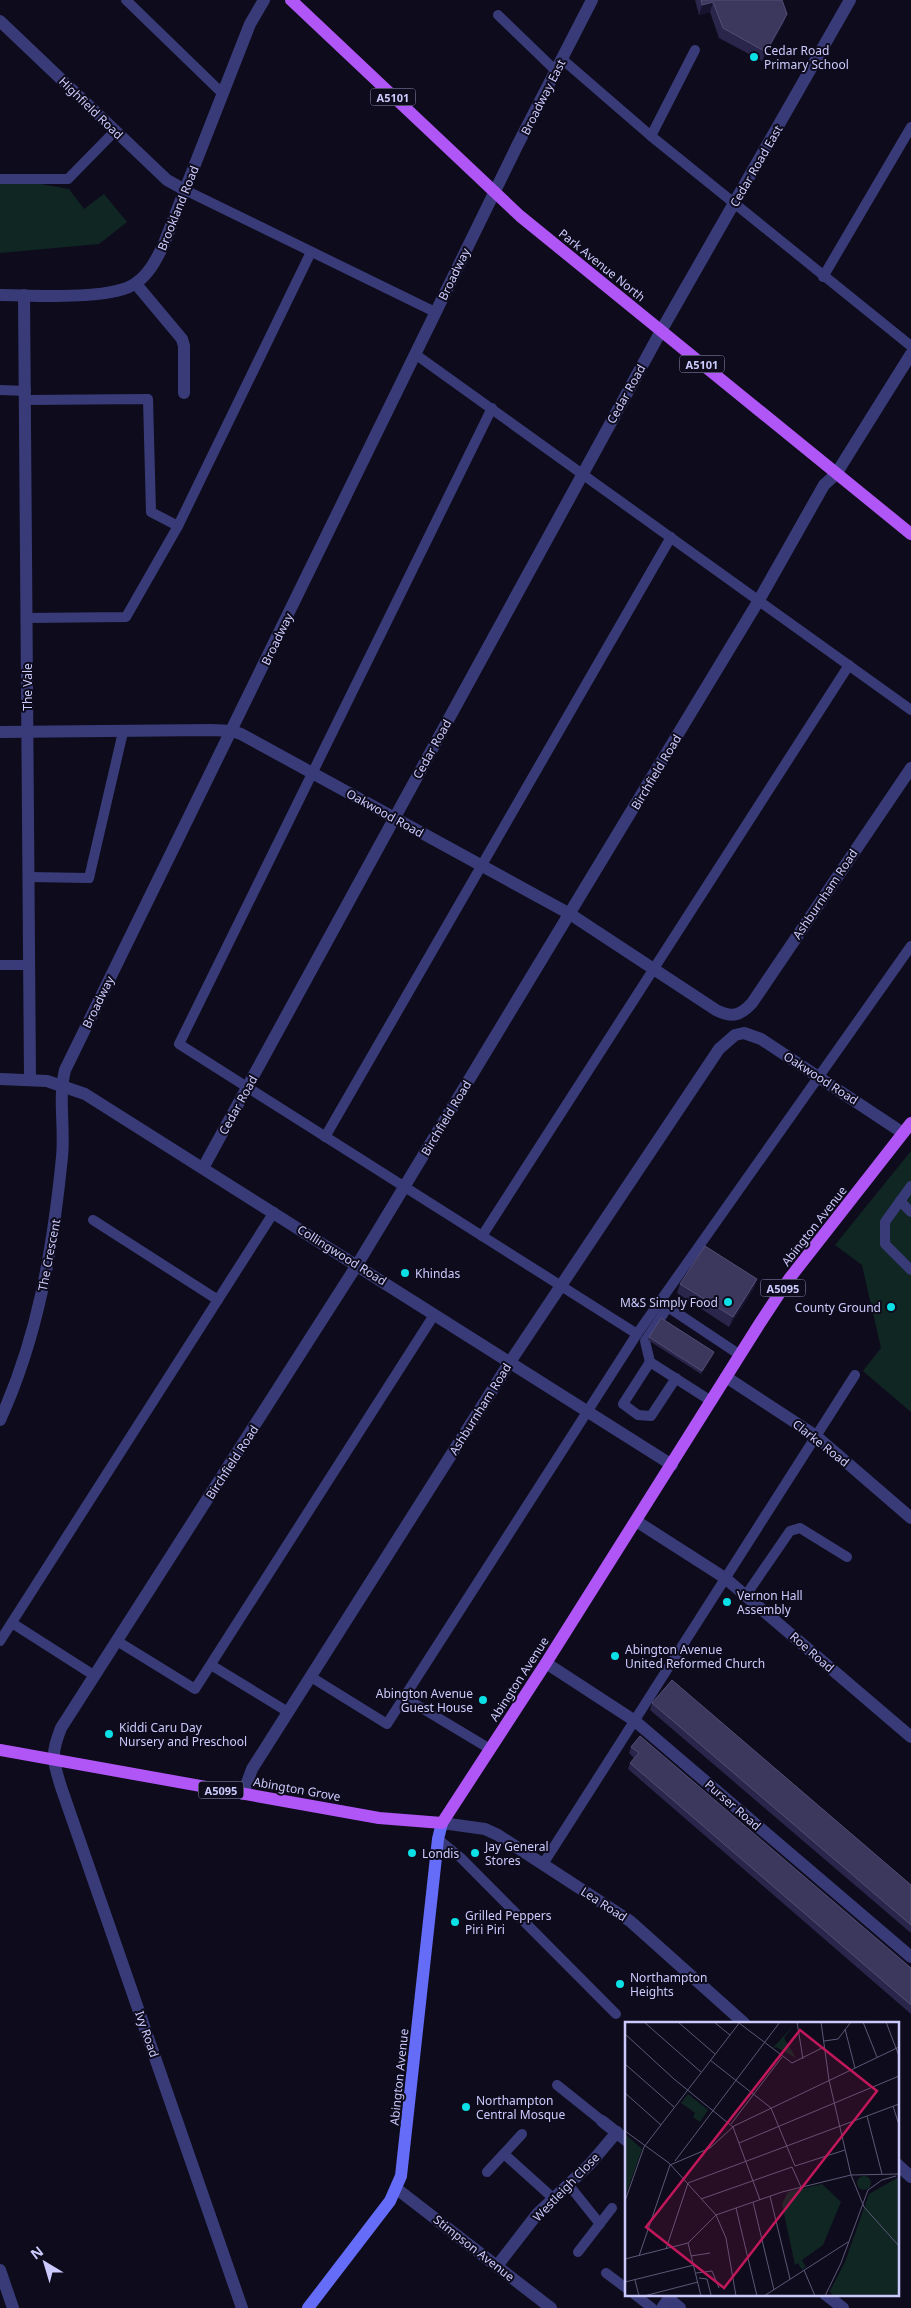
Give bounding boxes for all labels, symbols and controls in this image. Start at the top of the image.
place label: Cedar Road Primary School [764,42,849,73]
marker: Cedar Road Primary School [748,51,760,63]
street label: Broadway East [517,56,570,138]
street label: Highfield Road [55,73,127,143]
road number: A5101 [370,88,416,105]
street label: Cedar Road East [726,121,787,210]
street label: Brookland Road [153,163,203,253]
street label: Park Avenue North [555,225,649,305]
street label: Broadway [434,244,474,303]
road number: A5101 [680,356,724,372]
street label: Cedar Road [603,361,649,427]
street label: Broadway [257,609,297,668]
street label: The Vale [19,663,36,711]
street label: Cedar Road [409,716,455,782]
street label: Birchfield Road [627,731,685,813]
street label: Oakwood Road [343,785,427,841]
street label: Ashburnham Road [789,846,861,942]
street label: Broadway [78,972,118,1031]
street label: Oakwood Road [780,1048,862,1108]
street label: Cedar Road [215,1072,261,1138]
street label: Birchfield Road [417,1077,475,1159]
street label: Abington Avenue [777,1182,851,1270]
street label: The Crescent [34,1217,64,1292]
street label: Collingwood Road [294,1221,390,1289]
place label: Khindas [415,1265,460,1282]
marker: Khindas [399,1267,411,1279]
road number: A5095 [760,1280,806,1296]
place label: M&S Simply Food [620,1294,718,1311]
marker: M&S Simply Food [722,1296,734,1308]
place label: County Ground [795,1299,881,1316]
marker: County Ground [885,1301,897,1313]
street label: Ashburnham Road [445,1360,515,1458]
street label: Clarke Road [789,1416,853,1470]
street label: Birchfield Road [202,1422,262,1502]
place label: Vernon Hall Assembly [737,1587,803,1618]
marker: Vernon Hall Assembly [721,1596,733,1608]
street label: Roe Road [786,1628,838,1676]
street label: Abington Avenue [485,1633,553,1724]
place label: Abington Avenue United Reformed Church [625,1641,765,1672]
marker: Abington Avenue United Reformed Church [609,1650,621,1662]
place label: Abington Avenue Guest House [376,1685,473,1716]
marker: Abington Avenue Guest House [477,1694,489,1706]
place label: Kiddi Caru Day Nursery and Preschool [119,1719,247,1750]
marker: Kiddi Caru Day Nursery and Preschool [103,1728,115,1740]
street label: Abington Grove [252,1773,342,1805]
street label: Purser Road [701,1776,765,1834]
road number: A5095 [198,1782,244,1798]
place label: Jay General Stores [484,1838,548,1869]
place label: Londis [422,1845,459,1862]
marker: Londis [406,1847,418,1859]
marker: Jay General Stores [469,1847,481,1859]
street label: Lea Road [578,1883,630,1925]
place label: Grilled Peppers Piri Piri [465,1907,552,1938]
marker: Grilled Peppers Piri Piri [449,1916,461,1928]
place label: Northampton Heights [630,1969,707,2000]
marker: Northampton Heights [614,1978,626,1990]
street label: Ivy Road [131,2008,163,2060]
inset map [625,2022,898,2296]
street label: Abington Avenue [385,2028,413,2126]
place label: Northampton Central Mosque [476,2092,565,2123]
marker: Northampton Central Mosque [460,2101,472,2113]
street label: Westleigh Close [529,2149,603,2225]
street label: Stimpson Avenue [430,2211,518,2285]
north arrow [20,2238,70,2288]
text: N [26,2241,47,2263]

